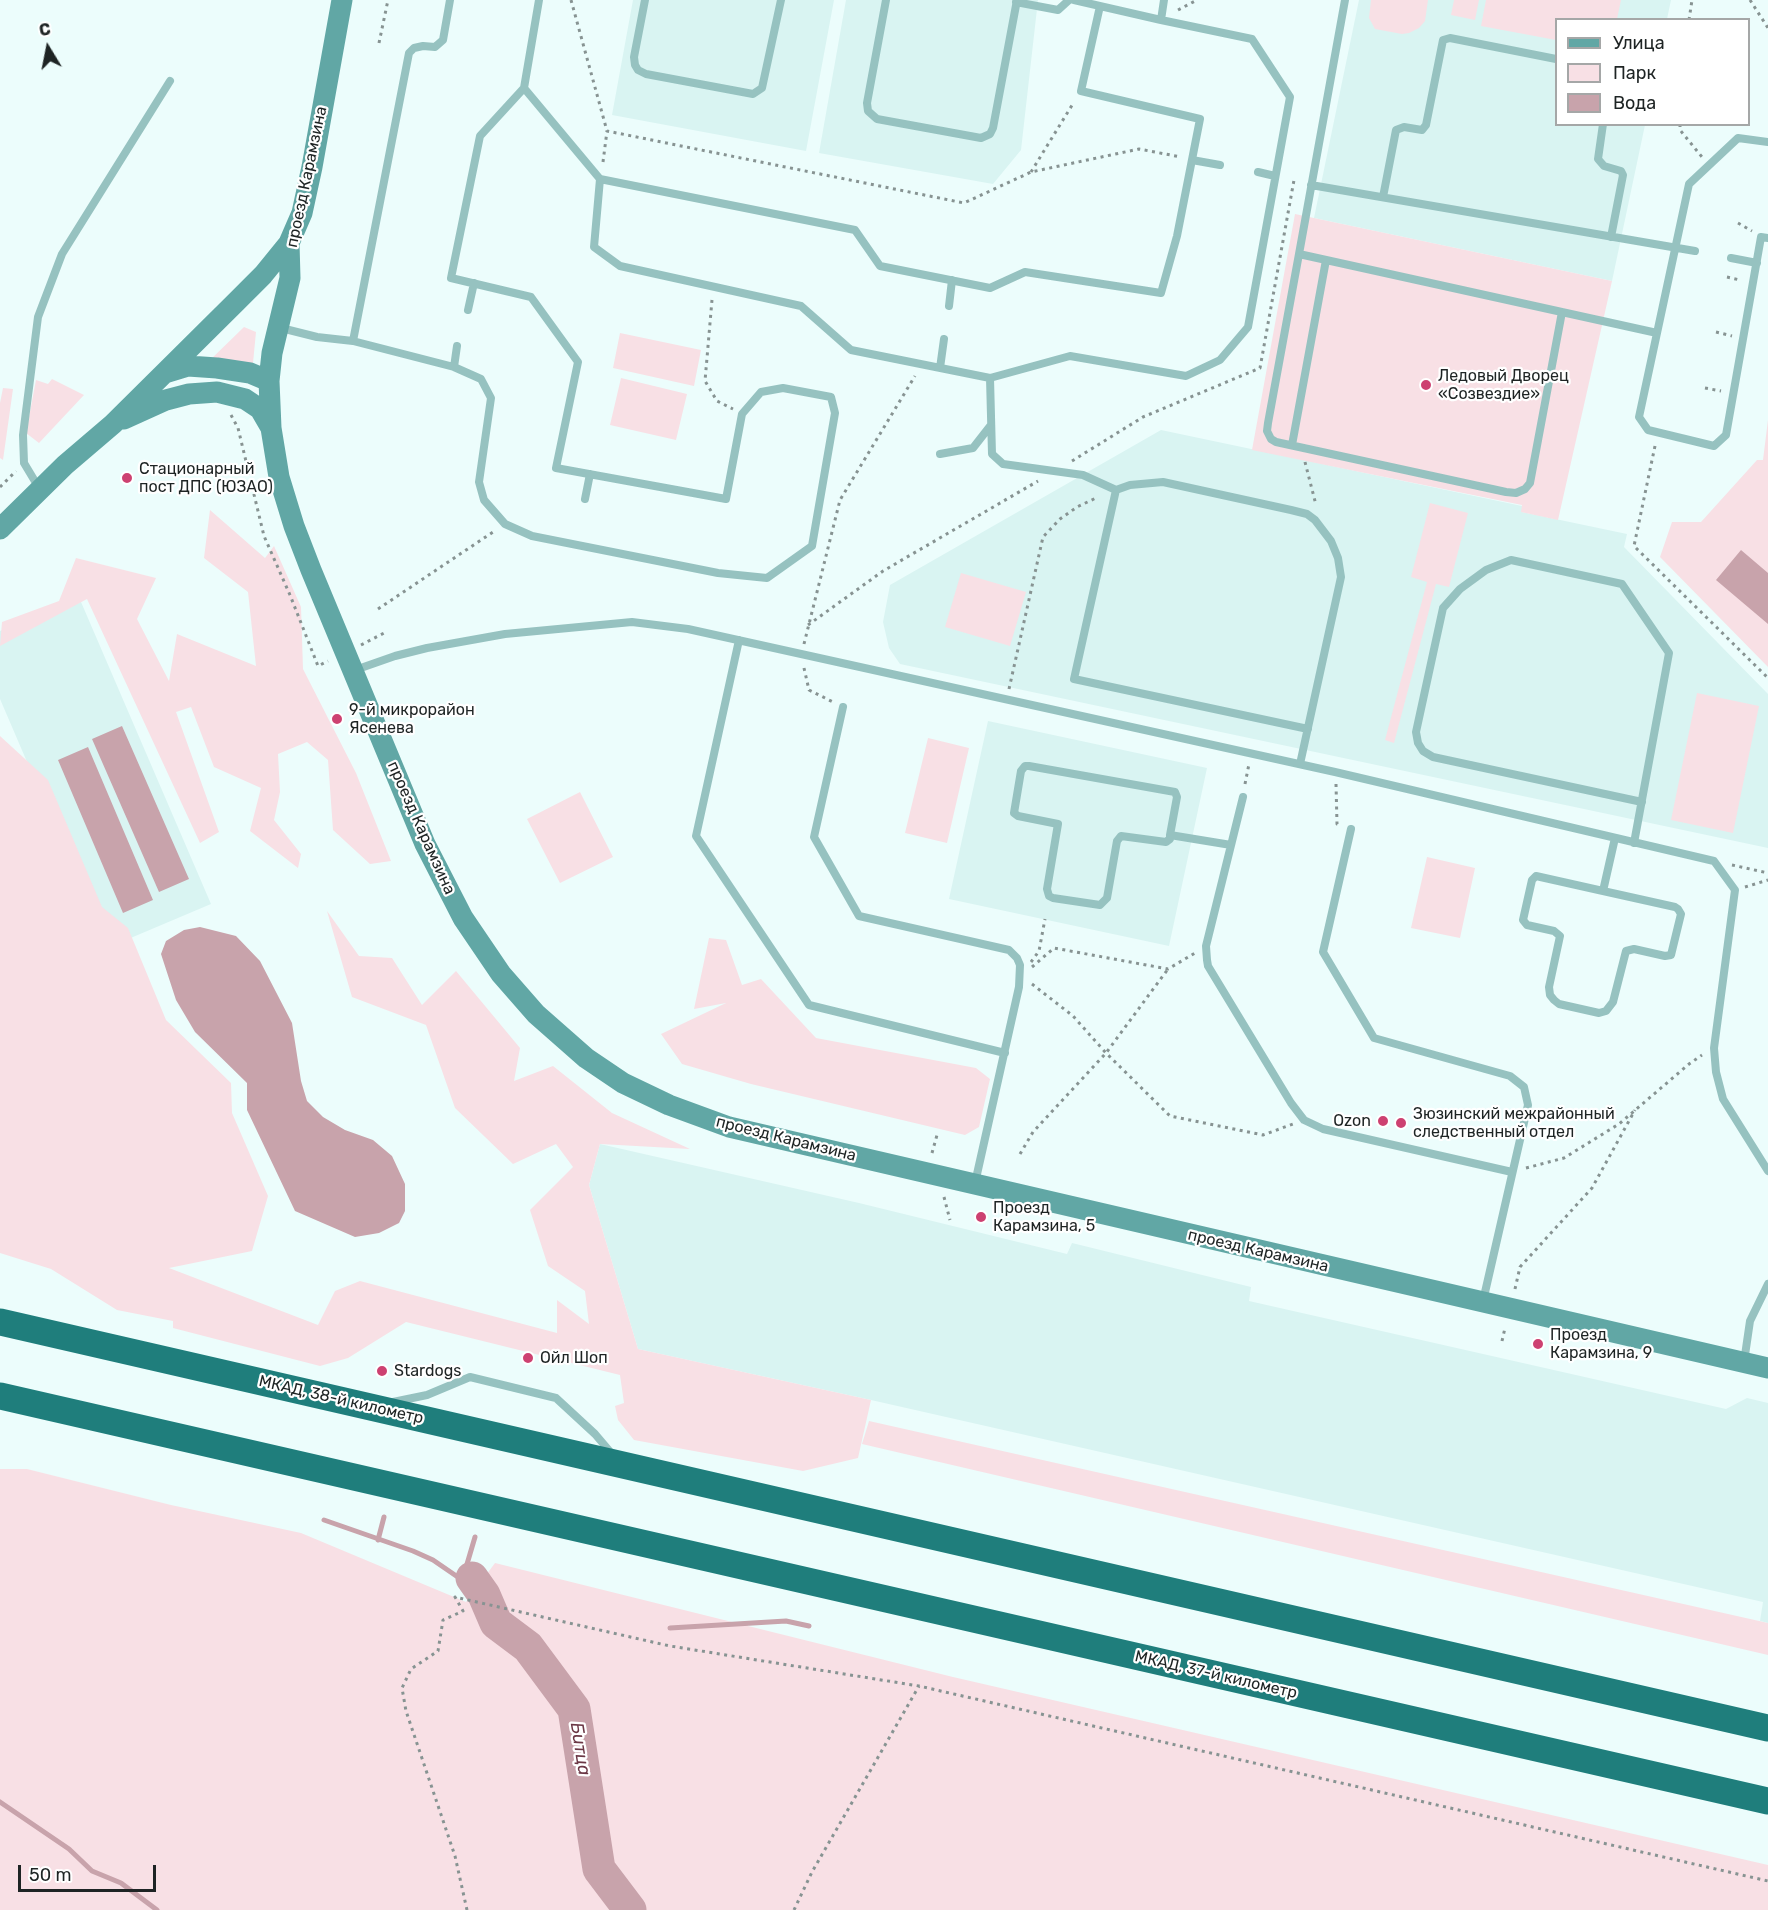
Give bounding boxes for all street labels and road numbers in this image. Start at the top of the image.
street label: проезд Карамзина [283,105,331,249]
street label: проезд Карамзина [383,758,459,898]
street label: проезд Карамзина [714,1112,858,1166]
street label: проезд Карамзина [1186,1225,1330,1277]
street label: МКАД, 38-й километр [257,1372,425,1428]
street label: МКАД, 37-й километр [1133,1647,1299,1703]

